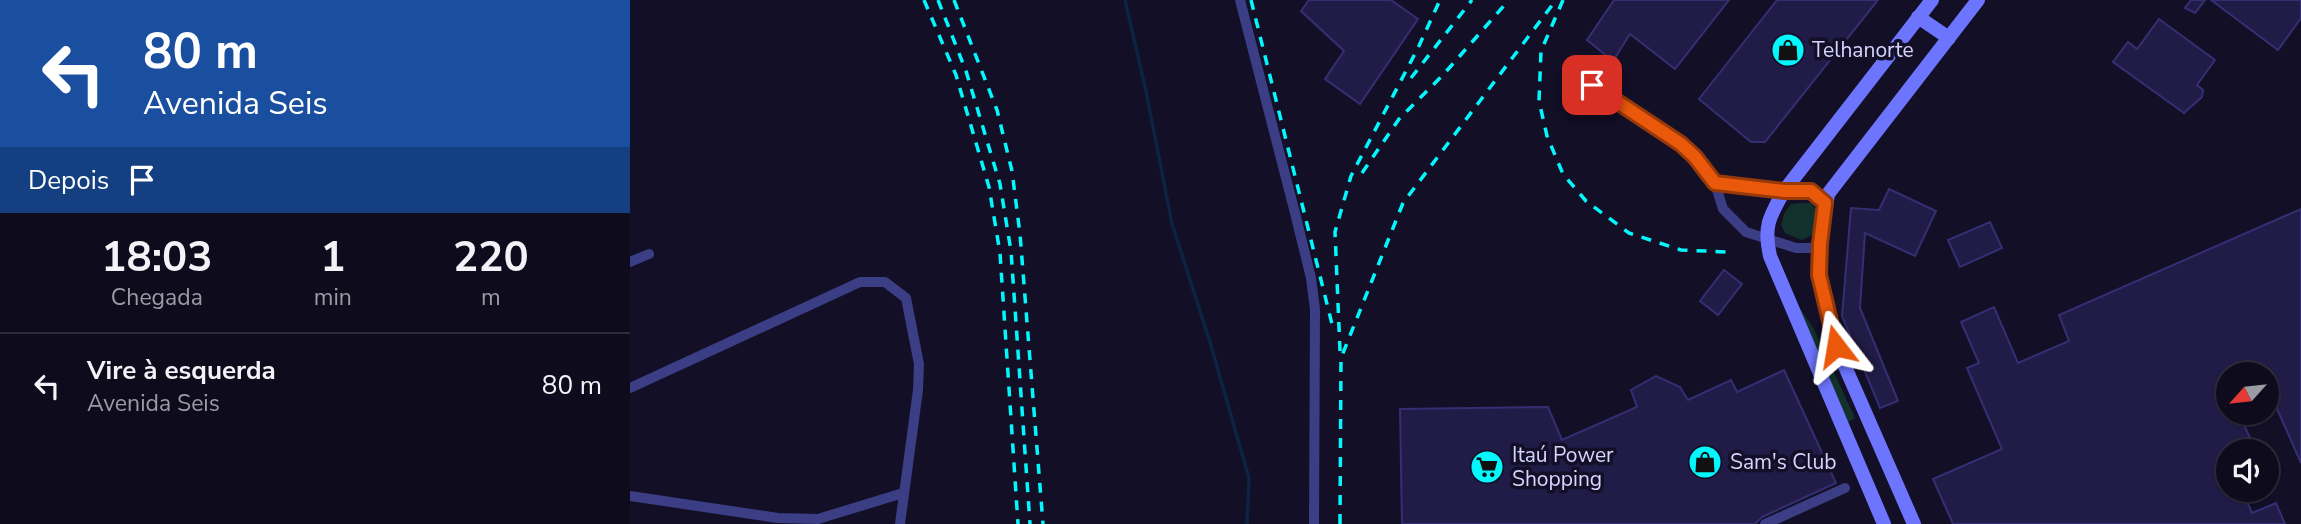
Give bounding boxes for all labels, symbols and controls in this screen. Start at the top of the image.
text: 80 m [143,18,258,85]
icon: left [28,28,119,119]
shop icon: Telhanorte [1769,31,1807,69]
place label: Telhanorte [1812,36,1914,64]
pin [1562,55,1622,115]
icon: arrive [1573,66,1611,104]
text: Avenida Seis [143,82,328,125]
icon: arrive [123,161,161,199]
text: Depois [28,163,109,198]
text: 18:03 [101,229,212,286]
text: 1 [320,229,345,286]
text: 220 [453,229,529,286]
text: Chegada [111,282,203,313]
text: min [314,282,352,313]
text: m [481,282,501,313]
position arrow [1799,309,1873,383]
text: Vire à esquerda [87,353,276,388]
north arrow [2216,362,2278,425]
map controls [2216,362,2279,502]
icon: left [28,367,66,405]
text: 80 m [542,368,602,403]
text: Avenida Seis [87,388,220,419]
button: sound [2216,439,2279,502]
place label: Itaú Power Shopping [1512,441,1614,493]
shop icon: Sam's Club [1686,443,1724,481]
supermarket icon: Itaú Power Shopping [1468,448,1506,486]
place label: Sam's Club [1730,448,1837,476]

